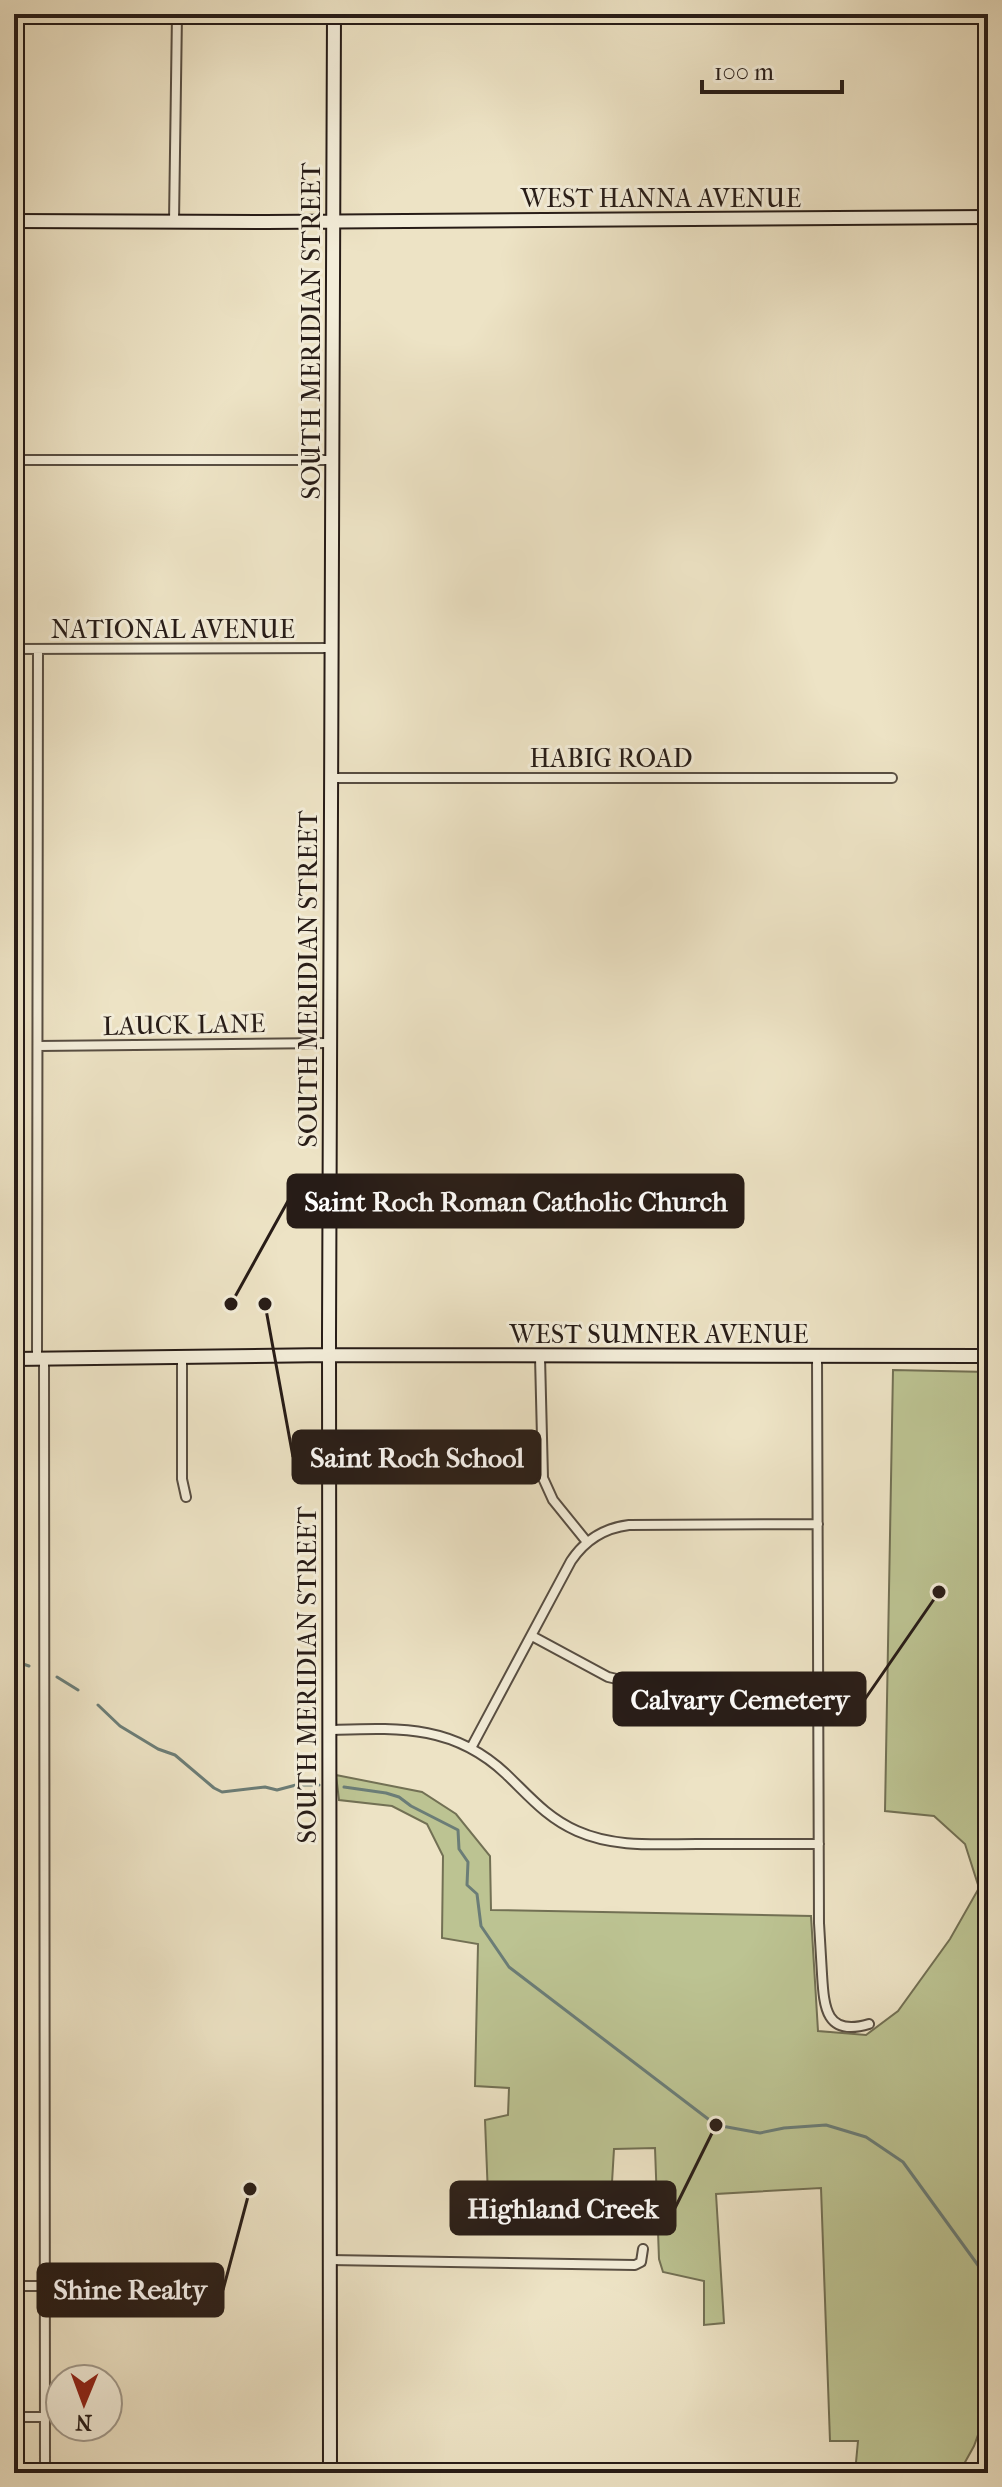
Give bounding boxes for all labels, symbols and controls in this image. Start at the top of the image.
scale bar [702,44,842,94]
text: 100 m [714,58,774,86]
street label: SOUTH MERIDIAN STREET [296,162,327,499]
street label: WEST HANNA AVENUE [520,183,801,214]
street label: NATIONAL AVENUE [51,614,295,645]
street label: HABIG ROAD [530,743,692,774]
street label: SOUTH MERIDIAN STREET [293,810,324,1147]
street label: LAUCK LANE [102,1008,266,1042]
callout: Saint Roch Roman Catholic Church [288,1175,743,1227]
text: Saint Roch Roman Catholic Church [304,1185,728,1218]
street label: WEST SUMNER AVENUE [508,1319,809,1350]
callout: Saint Roch School [293,1431,540,1483]
text: Saint Roch School [310,1441,524,1474]
street label: SOUTH MERIDIAN STREET [292,1506,323,1843]
callout: Calvary Cemetery [614,1673,865,1725]
text: Calvary Cemetery [630,1683,852,1716]
callout: Highland Creek [451,2182,675,2234]
text: Highland Creek [467,2192,660,2225]
callout: Shine Realty [38,2264,223,2316]
text: Shine Realty [53,2273,209,2306]
north arrow [44,2363,124,2443]
text: N [75,2409,92,2435]

